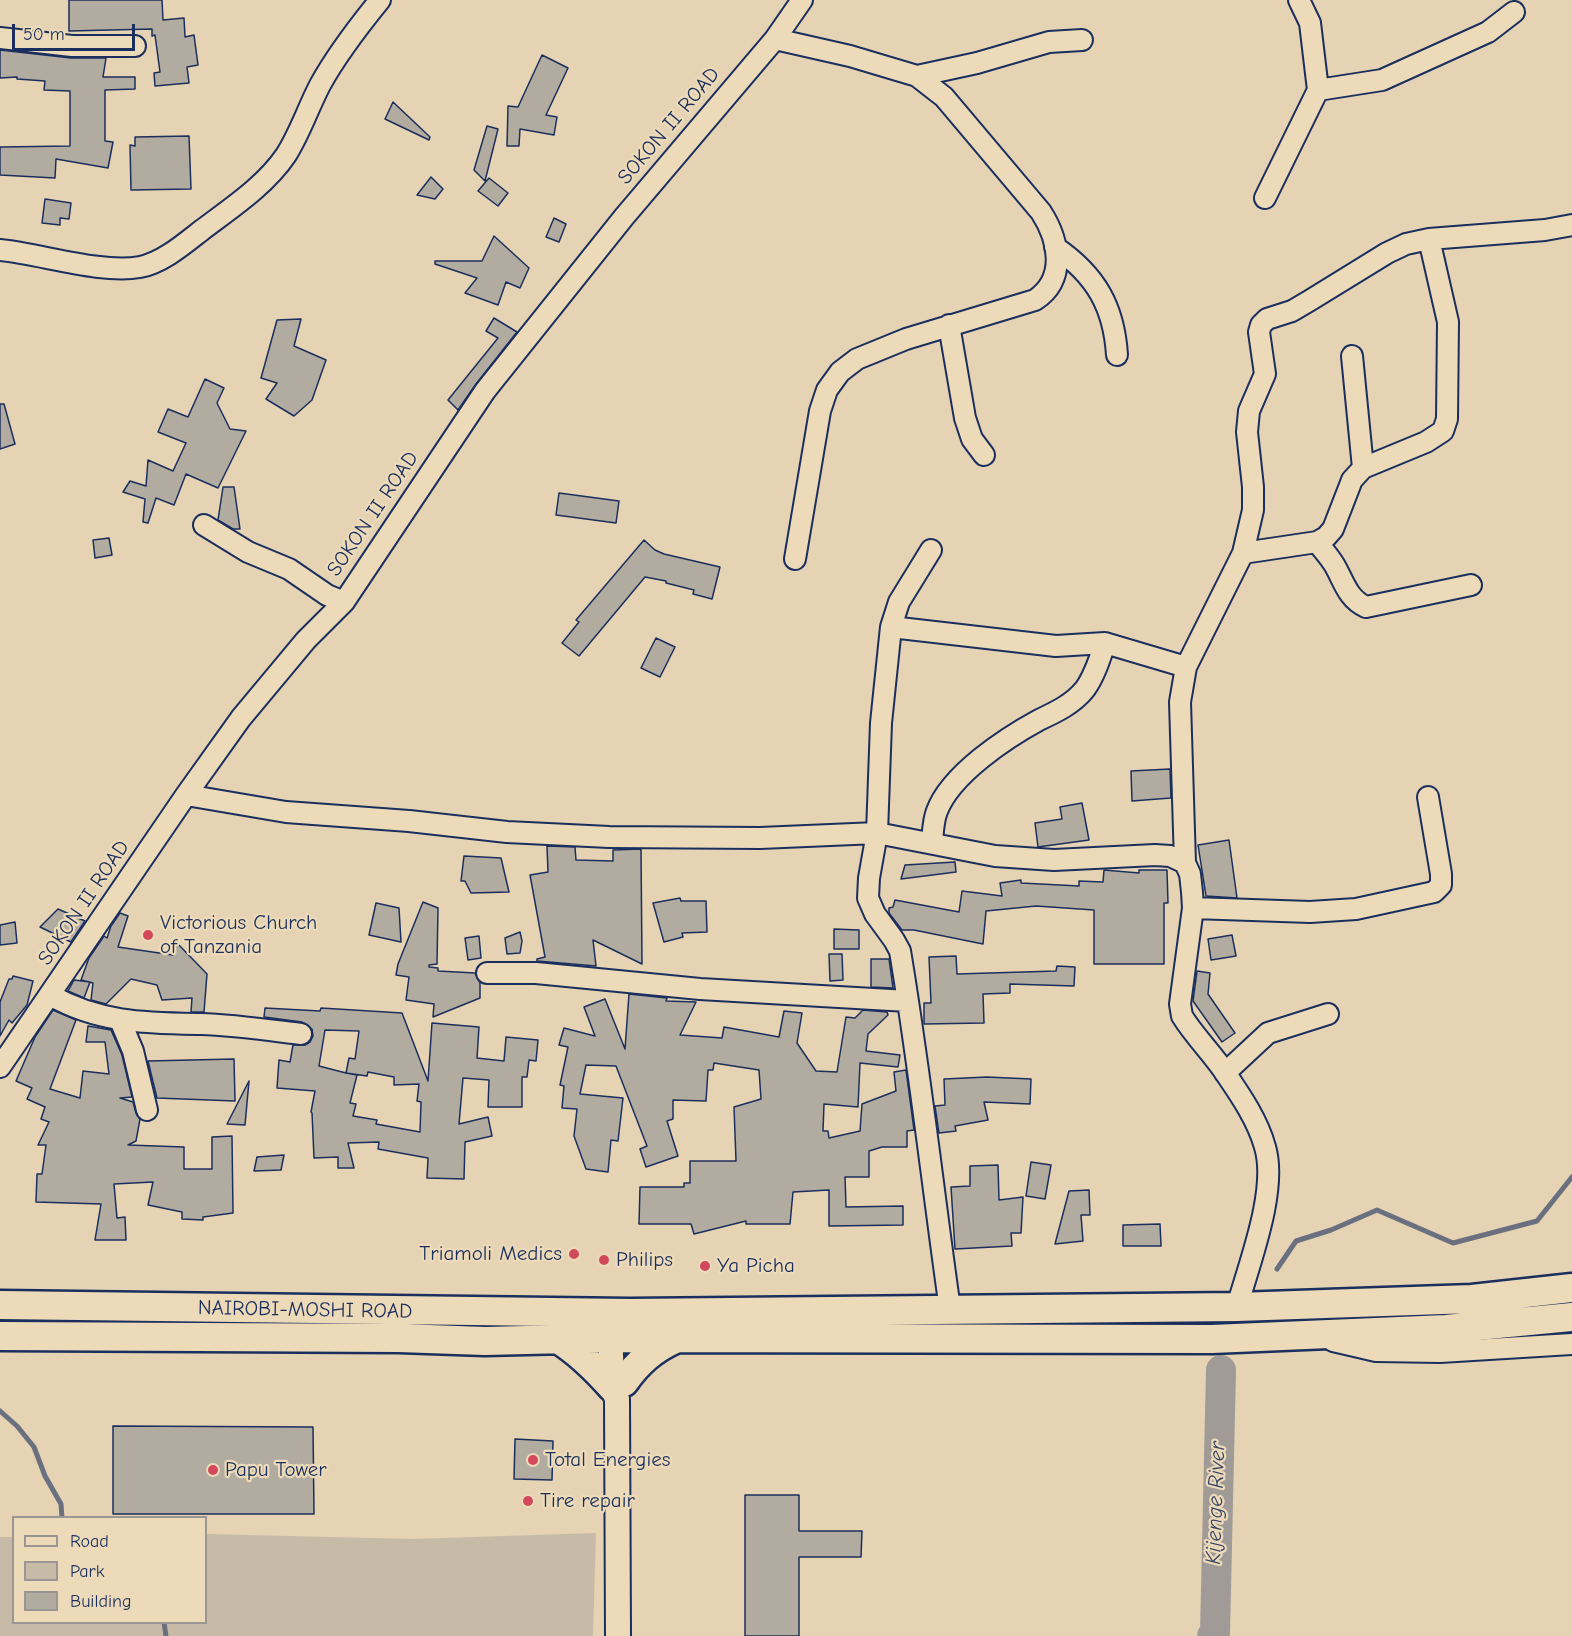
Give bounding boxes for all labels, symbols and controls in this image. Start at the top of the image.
scale bar [15,12,138,50]
text: 50 m [23,24,65,45]
street label: SOKON II ROAD [613,62,725,190]
street label: SOKON II ROAD [322,447,424,581]
street label: SOKON II ROAD [33,836,135,970]
place label: Victorious Church of Tanzania [160,910,317,960]
marker: Victorious Church of Tanzania [141,928,155,942]
place label: Triamoli Medics [419,1241,562,1267]
marker: Triamoli Medics [567,1247,581,1261]
place label: Philips [616,1247,673,1273]
marker: Philips [597,1253,611,1267]
place label: Ya Picha [717,1253,795,1279]
marker: Ya Picha [698,1259,712,1273]
street label: NAIROBI-MOSHI ROAD [198,1296,412,1324]
water label: Kijenge River [1201,1441,1231,1565]
place label: Total Energies [545,1447,670,1473]
marker: Total Energies [526,1453,540,1467]
place label: Papu Tower [225,1457,327,1483]
marker: Papu Tower [206,1463,220,1477]
place label: Tire repair [540,1488,635,1514]
marker: Tire repair [521,1494,535,1508]
legend [12,1516,207,1624]
text: Road [70,1531,109,1552]
text: Park [70,1561,104,1582]
text: Building [70,1591,132,1612]

